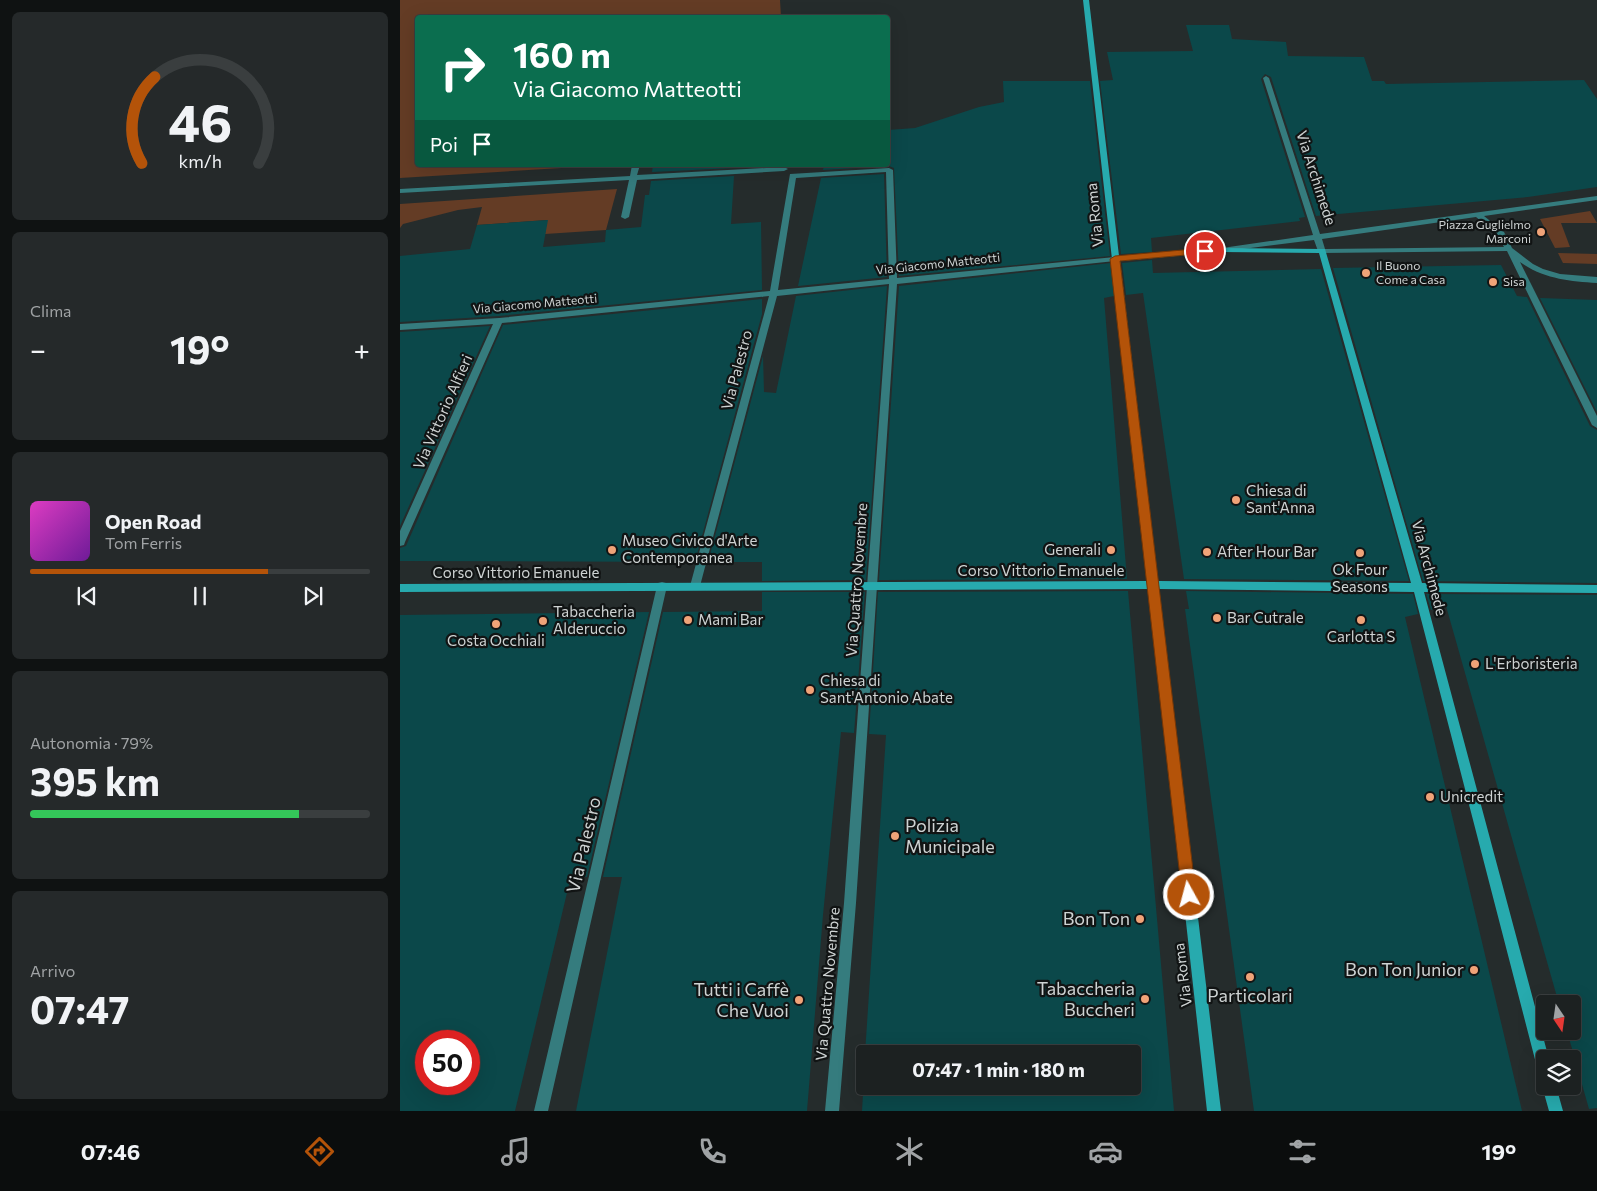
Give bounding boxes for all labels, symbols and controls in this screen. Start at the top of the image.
text: 160 m [513,32,611,75]
icon: right [430,35,495,100]
text: Via Giacomo Matteotti [513,75,742,102]
text: 46 [168,89,232,153]
street label: Via Archimede [1293,128,1341,227]
icon: arrive [468,130,496,158]
text: Poi [430,133,458,156]
text: km/h [178,150,222,172]
street label: Via Roma [1082,182,1106,248]
place label: Piazza Guglielmo Marconi [1438,217,1531,245]
marker: Piazza Guglielmo Marconi [1535,226,1547,238]
pin [1184,230,1226,272]
icon: arrive [1191,237,1219,265]
street label: Via Giacomo Matteotti [875,250,1001,276]
place label: Il Buono Come a Casa [1376,258,1445,286]
marker: Il Buono Come a Casa [1360,267,1372,279]
place label: Sisa [1503,274,1525,288]
marker: Sisa [1487,276,1499,288]
street label: Via Giacomo Matteotti [472,291,598,315]
text: Clima [30,301,71,320]
text: 19° [170,325,230,372]
street label: Via Palestro [717,328,755,411]
text: − [30,332,46,366]
text: + [354,332,370,366]
street label: Via Vittorio Alfieri [409,351,475,472]
place label: Chiesa di Sant'Anna [1246,481,1315,516]
marker: Chiesa di Sant'Anna [1230,494,1242,506]
street label: Via Quattro Novembre [842,502,870,657]
text: Open Road [105,510,201,533]
street label: Via Archimede [1409,518,1451,618]
place label: Museo Civico d'Arte Contemporanea [622,531,757,566]
text: Tom Ferris [105,533,182,552]
place label: Generali [1044,540,1101,558]
place label: After Hour Bar [1217,542,1317,560]
marker: Museo Civico d'Arte Contemporanea [606,544,618,556]
marker: Generali [1105,544,1117,556]
marker: After Hour Bar [1201,546,1213,558]
marker: Ok Four Seasons [1354,547,1366,559]
place label: Ok Four Seasons [1332,560,1388,595]
street label: Corso Vittorio Emanuele [957,561,1125,579]
street label: Corso Vittorio Emanuele [432,563,600,581]
icon: previous [73,582,101,610]
icon: pause [186,582,214,610]
icon: next [299,582,327,610]
place label: Tabaccheria Alderuccio [553,602,635,637]
place label: Bar Cutrale [1227,608,1304,626]
place label: Mami Bar [698,610,763,628]
marker: Bar Cutrale [1211,612,1223,624]
marker: Mami Bar [682,614,694,626]
marker: Carlotta S [1355,614,1367,626]
marker: Tabaccheria Alderuccio [537,615,549,627]
marker: Costa Occhiali [490,618,502,630]
place label: Carlotta S [1327,627,1395,645]
place label: Costa Occhiali [447,631,545,649]
place label: L'Erboristeria [1485,654,1578,672]
marker: L'Erboristeria [1469,658,1481,670]
place label: Chiesa di Sant'Antonio Abate [820,671,953,706]
marker: Chiesa di Sant'Antonio Abate [804,684,816,696]
text: Autonomia · 79% [30,733,153,752]
text: 395 km [30,757,160,804]
place label: Unicredit [1440,787,1503,805]
marker: Unicredit [1424,791,1436,803]
street label: Via Palestro [561,795,605,895]
place label: Polizia Municipale [905,814,995,857]
marker: Polizia Municipale [889,830,901,842]
position arrow [1162,868,1214,920]
street label: Via Quattro Novembre [811,906,843,1061]
place label: Bon Ton [1063,907,1130,929]
marker: Bon Ton [1134,913,1146,925]
street label: Via Roma [1169,942,1195,1008]
place label: Bon Ton Junior [1345,958,1464,980]
text: Arrivo [30,961,75,980]
marker: Bon Ton Junior [1468,964,1480,976]
marker: Particolari [1244,971,1256,983]
place label: Tabaccheria Buccheri [1037,977,1135,1020]
place label: Tutti i Caffè Che Vuoi [693,978,789,1021]
place label: Particolari [1207,984,1293,1006]
text: 07:47 [30,985,129,1032]
marker: Tabaccheria Buccheri [1139,993,1151,1005]
marker: Tutti i Caffè Che Vuoi [793,994,805,1006]
north arrow [1536,995,1581,1040]
map controls [1536,995,1581,1095]
speed limit sign: 50 [415,1030,480,1095]
button: layers [1536,1050,1581,1095]
text: 07:47 · 1 min · 180 m [912,1058,1085,1081]
icon: directions [302,1134,337,1169]
icon: music [498,1134,533,1169]
icon: phone [695,1134,730,1169]
icon: climate [892,1134,927,1169]
icon: car [1088,1134,1123,1169]
icon: filters [1285,1134,1320,1169]
text: 07:46 [81,1138,140,1165]
text: 19° [1482,1138,1516,1165]

